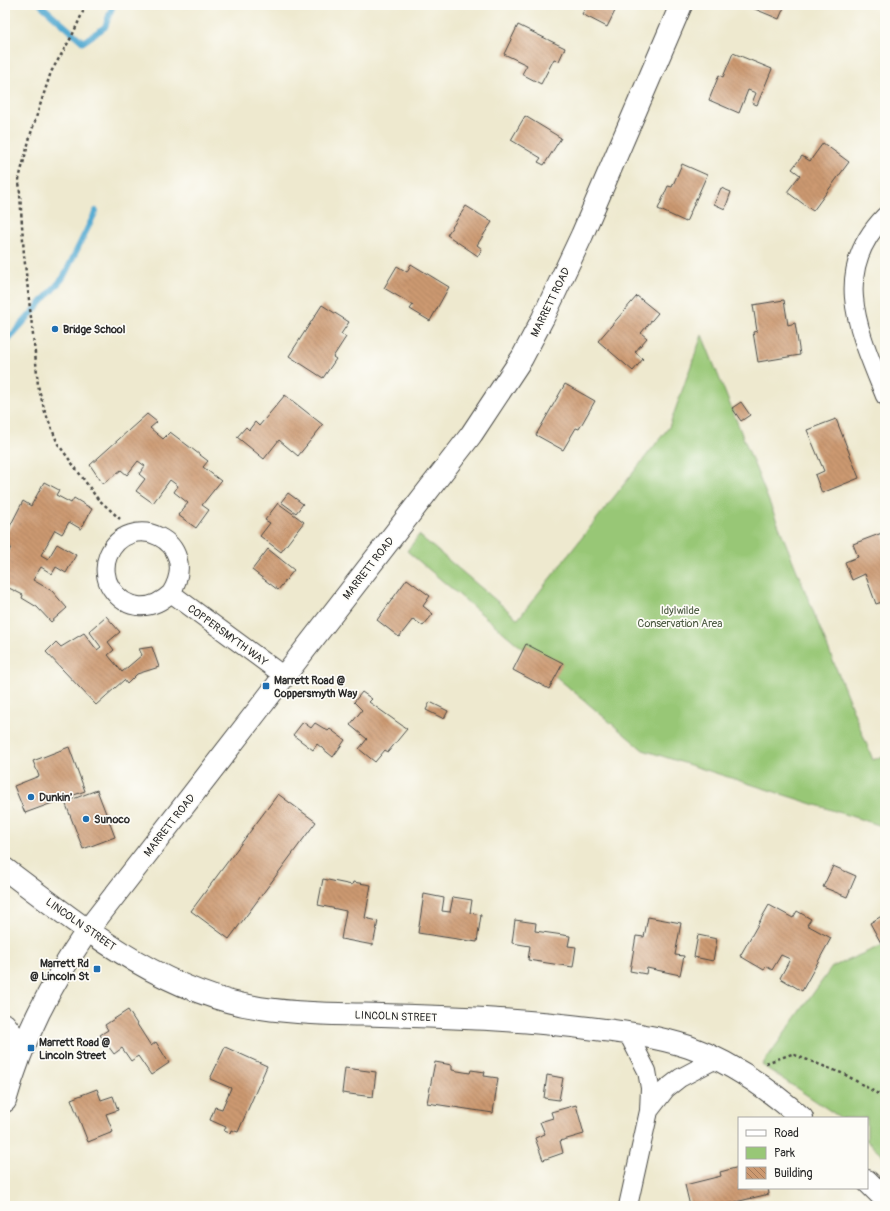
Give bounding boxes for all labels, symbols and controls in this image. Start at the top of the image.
street label: MARRETT ROAD [528,265,573,339]
place label: Bridge School [63,323,126,336]
marker: Bridge School [50,324,60,334]
street label: MARRETT ROAD [340,534,397,602]
street label: COPPERSMYTH WAY [185,602,271,669]
park label: Idylwilde Conservation Area [638,604,722,630]
place label: Marrett Road @ Coppersmyth Way [274,674,357,700]
marker: Marrett Road @ Coppersmyth Way [261,681,271,691]
place label: Dunkin' [39,791,72,804]
street label: MARRETT ROAD [141,791,198,859]
marker: Dunkin' [26,792,36,802]
place label: Sunoco [94,813,130,826]
marker: Sunoco [81,814,91,824]
street label: LINCOLN STREET [43,895,118,953]
place label: Marrett Rd @ Lincoln St [30,957,90,983]
marker: Marrett Rd @ Lincoln St [92,964,102,974]
street label: LINCOLN STREET [355,1009,437,1024]
place label: Marrett Road @ Lincoln Street [39,1036,111,1062]
marker: Marrett Road @ Lincoln Street [26,1043,36,1053]
legend [738,1117,868,1189]
text: Road [774,1126,799,1141]
text: Park [774,1146,795,1161]
text: Building [774,1166,813,1181]

